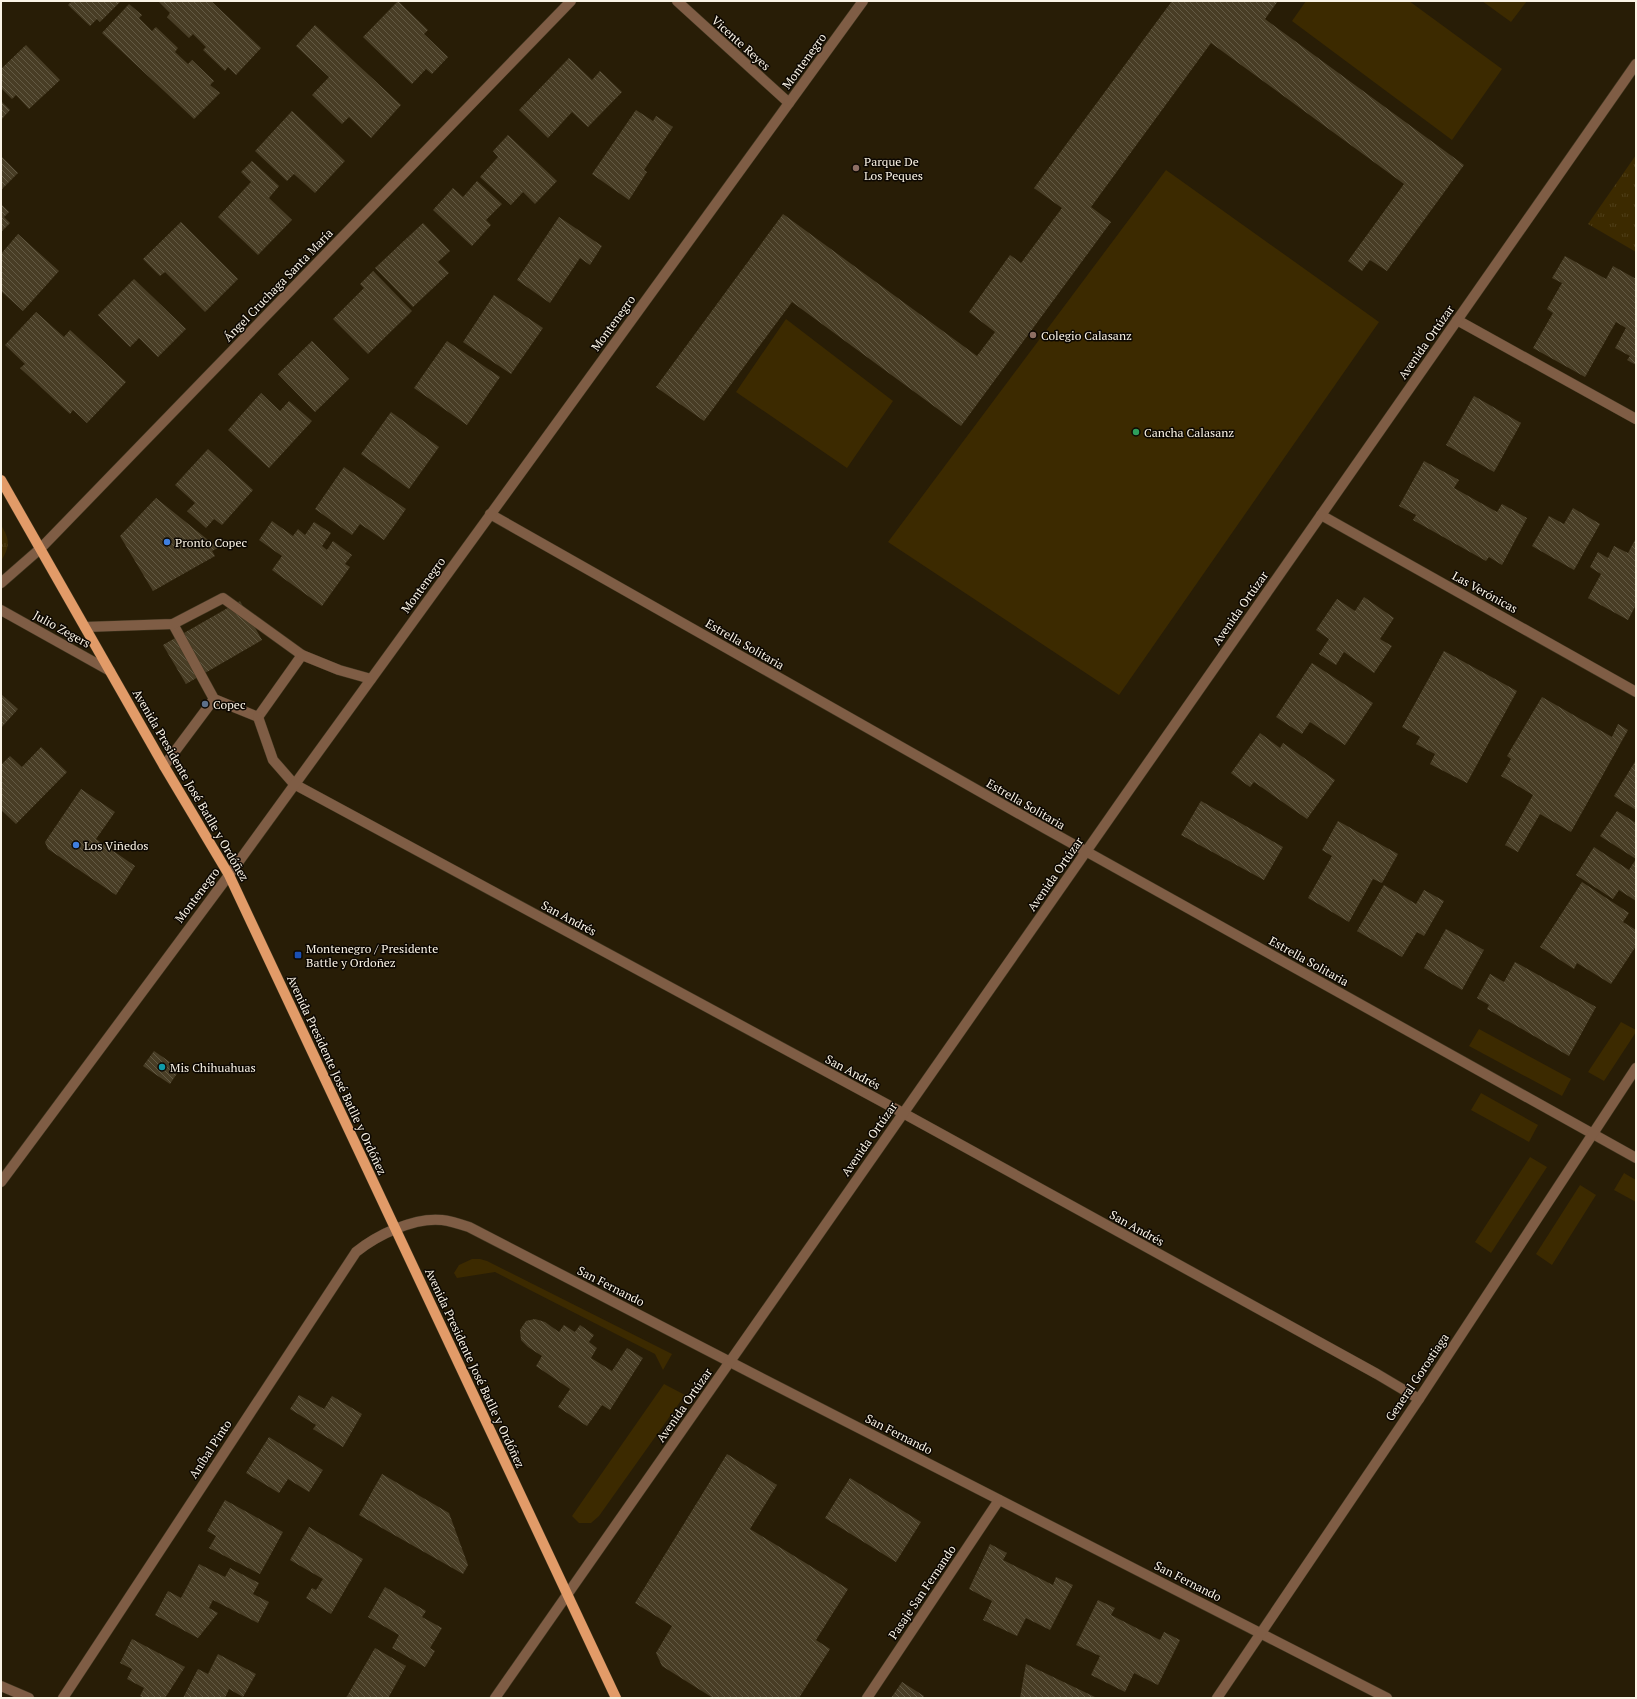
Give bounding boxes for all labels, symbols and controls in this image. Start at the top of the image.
street label: Vicente Reyes [708,13,774,73]
street label: Montenegro [779,30,829,92]
place label: Parque De Los Peques [864,154,923,183]
marker: Parque De Los Peques [851,163,861,173]
street label: Ángel Cruchaga Santa María [220,225,336,345]
street label: Montenegro [588,292,638,354]
street label: Avenida Ortúzar [1395,302,1457,382]
place label: Colegio Calasanz [1041,328,1132,343]
marker: Colegio Calasanz [1028,330,1038,340]
place label: Cancha Calasanz [1144,425,1234,440]
marker: Cancha Calasanz [1131,427,1141,437]
place label: Pronto Copec [175,535,247,550]
marker: Pronto Copec [162,537,172,547]
street label: Montenegro [398,554,448,616]
street label: Avenida Ortúzar [1209,568,1271,648]
street label: Las Verónicas [1450,568,1520,616]
street label: Julio Zegers [31,607,93,651]
street label: Estrella Solitaria [703,615,787,673]
street label: Avenida Presidente José Batlle y Ordóñez [130,686,252,884]
place label: Copec [213,697,246,712]
marker: Copec [200,699,210,709]
street label: Estrella Solitaria [984,775,1068,833]
street label: Avenida Ortúzar [1024,834,1086,914]
place label: Los Viñedos [84,838,148,853]
marker: Los Viñedos [71,840,81,850]
street label: Montenegro [171,864,223,926]
street label: San Andrés [539,897,599,939]
street label: Estrella Solitaria [1267,933,1351,989]
place label: Montenegro / Presidente Battle y Ordoñez [306,941,438,970]
marker: Montenegro / Presidente Battle y Ordoñez [293,950,303,960]
street label: Avenida Presidente José Batlle y Ordóñez [284,973,390,1178]
street label: San Andrés [823,1051,883,1093]
place label: Mis Chihuahuas [170,1060,256,1075]
marker: Mis Chihuahuas [157,1062,167,1072]
street label: Avenida Ortúzar [838,1099,900,1179]
street label: San Andrés [1107,1207,1167,1249]
street label: San Fernando [575,1263,647,1309]
street label: Avenida Presidente José Batlle y Ordóñez [422,1266,528,1471]
street label: General Gorostiaga [1382,1330,1452,1424]
street label: Avenida Ortúzar [653,1365,715,1445]
street label: San Fernando [863,1411,935,1457]
street label: Aníbal Pinto [185,1416,235,1481]
street label: Pasaje San Fernando [885,1542,959,1642]
street label: San Fernando [1152,1558,1224,1604]

